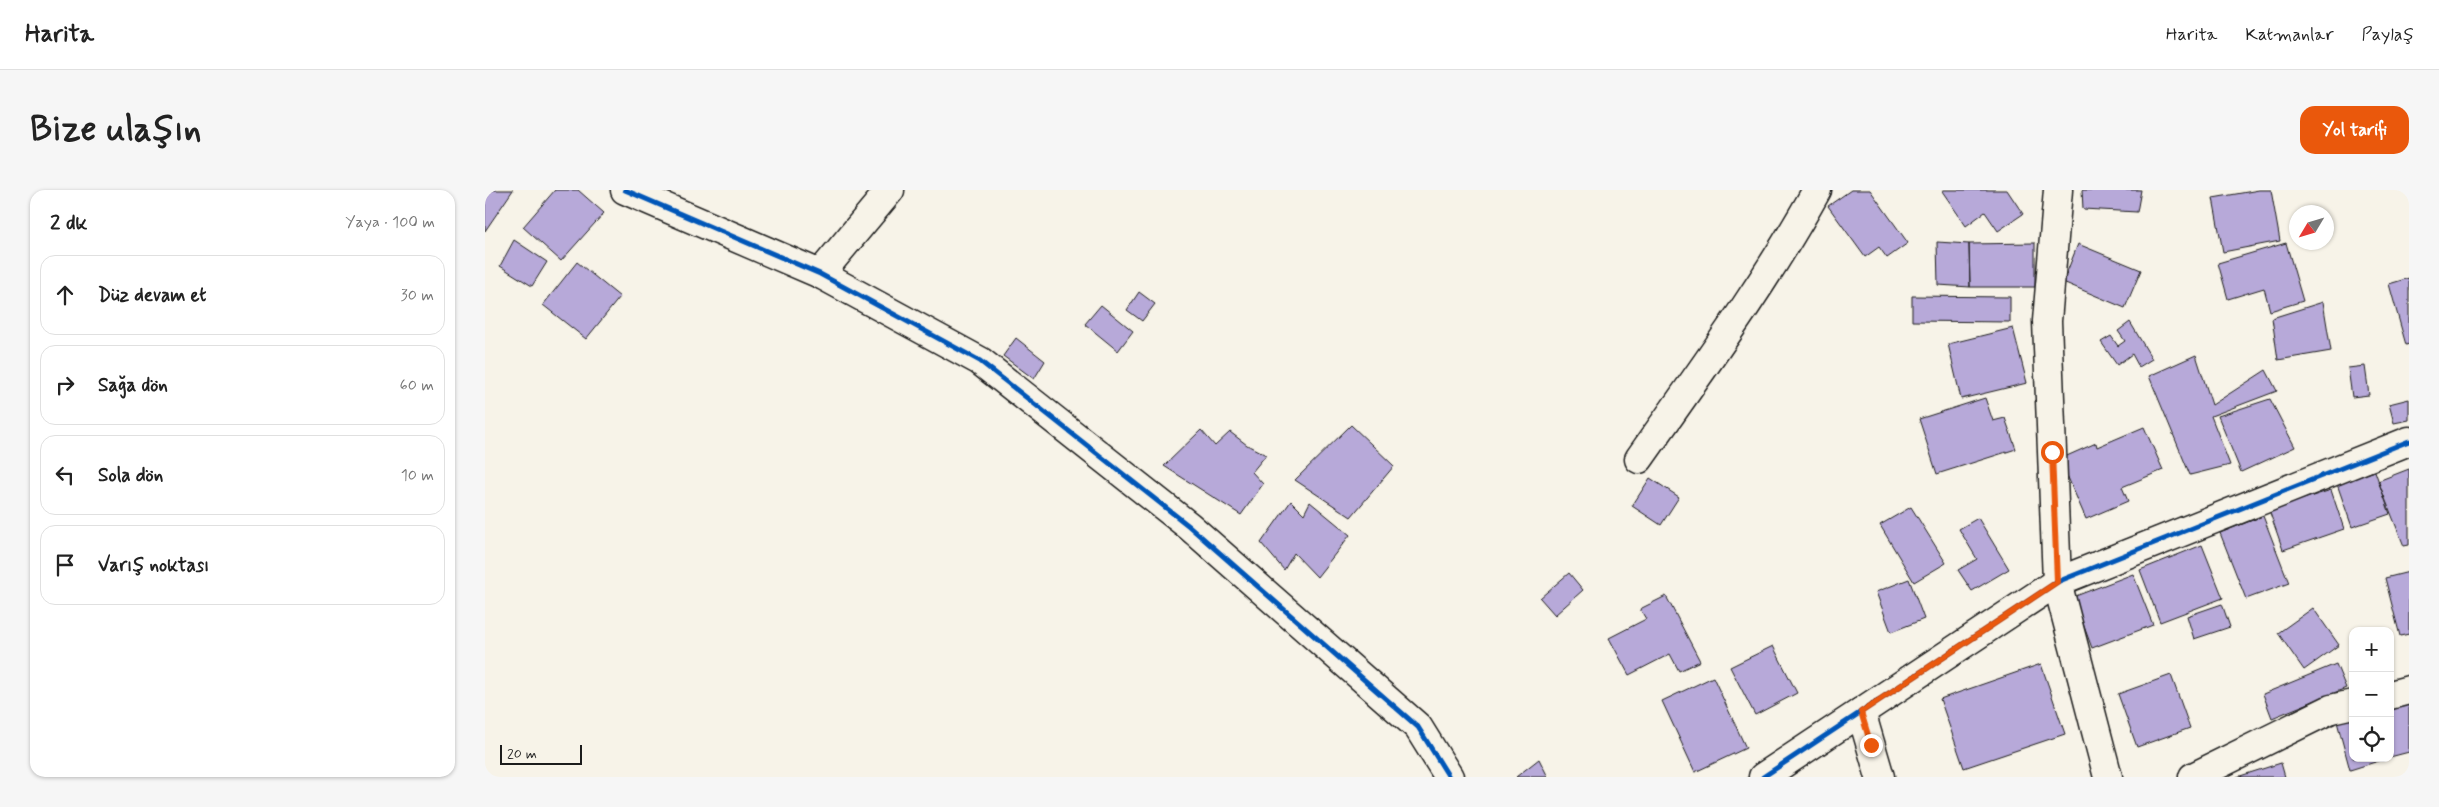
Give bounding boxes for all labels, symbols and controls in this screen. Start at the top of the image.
text: Harita [25,19,94,50]
text: Harita [2166,23,2217,47]
text: Katmanlar [2245,23,2334,47]
text: Paylaş [2362,23,2414,47]
button: Yol tarifi [2300,106,2409,154]
text: Bize ulaşın [30,107,201,153]
north arrow [2289,205,2334,250]
text: 2 dk [50,209,87,237]
text: Yaya · 100 m [345,212,435,233]
icon: ahead [51,281,79,309]
text: Düz devam et [98,283,206,308]
text: 30 m [401,285,434,306]
icon: right [51,371,79,399]
text: Sağa dön [98,373,168,398]
text: 60 m [400,375,434,396]
route start [2041,441,2064,464]
icon: left [51,461,79,489]
text: Sola dön [98,463,163,488]
text: 10 m [401,465,434,486]
icon: arrive [51,551,79,579]
text: Varış noktası [98,553,209,578]
map controls [2349,627,2394,762]
button: + [2349,627,2394,672]
button: − [2349,672,2394,717]
button: locate [2349,717,2394,762]
route end [1860,734,1883,757]
scale bar [500,742,583,765]
text: 20 m [507,745,537,763]

